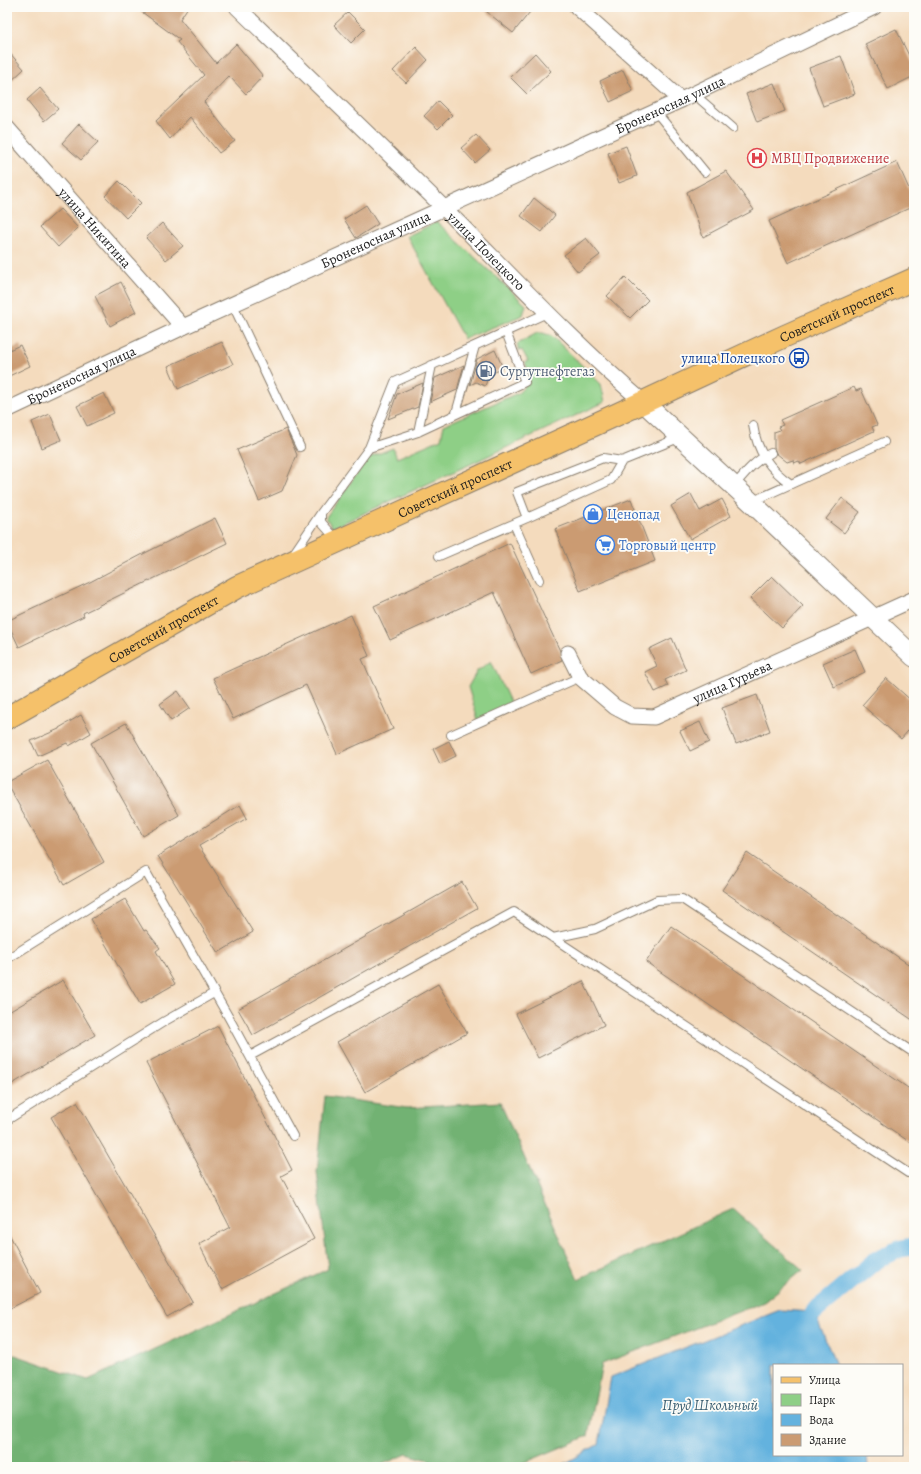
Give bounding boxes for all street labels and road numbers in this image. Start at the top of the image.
street label: Броненосная улица [612,71,728,138]
street label: улица Никитина [54,182,136,272]
street label: Броненосная улица [317,206,434,273]
street label: улица Полецкого [443,207,530,295]
street label: Советский проспект [776,279,897,347]
street label: Броненосная улица [23,341,139,409]
street label: Советский проспект [395,454,515,522]
street label: Советский проспект [105,590,222,668]
street label: улица Гурьева [689,655,775,708]

